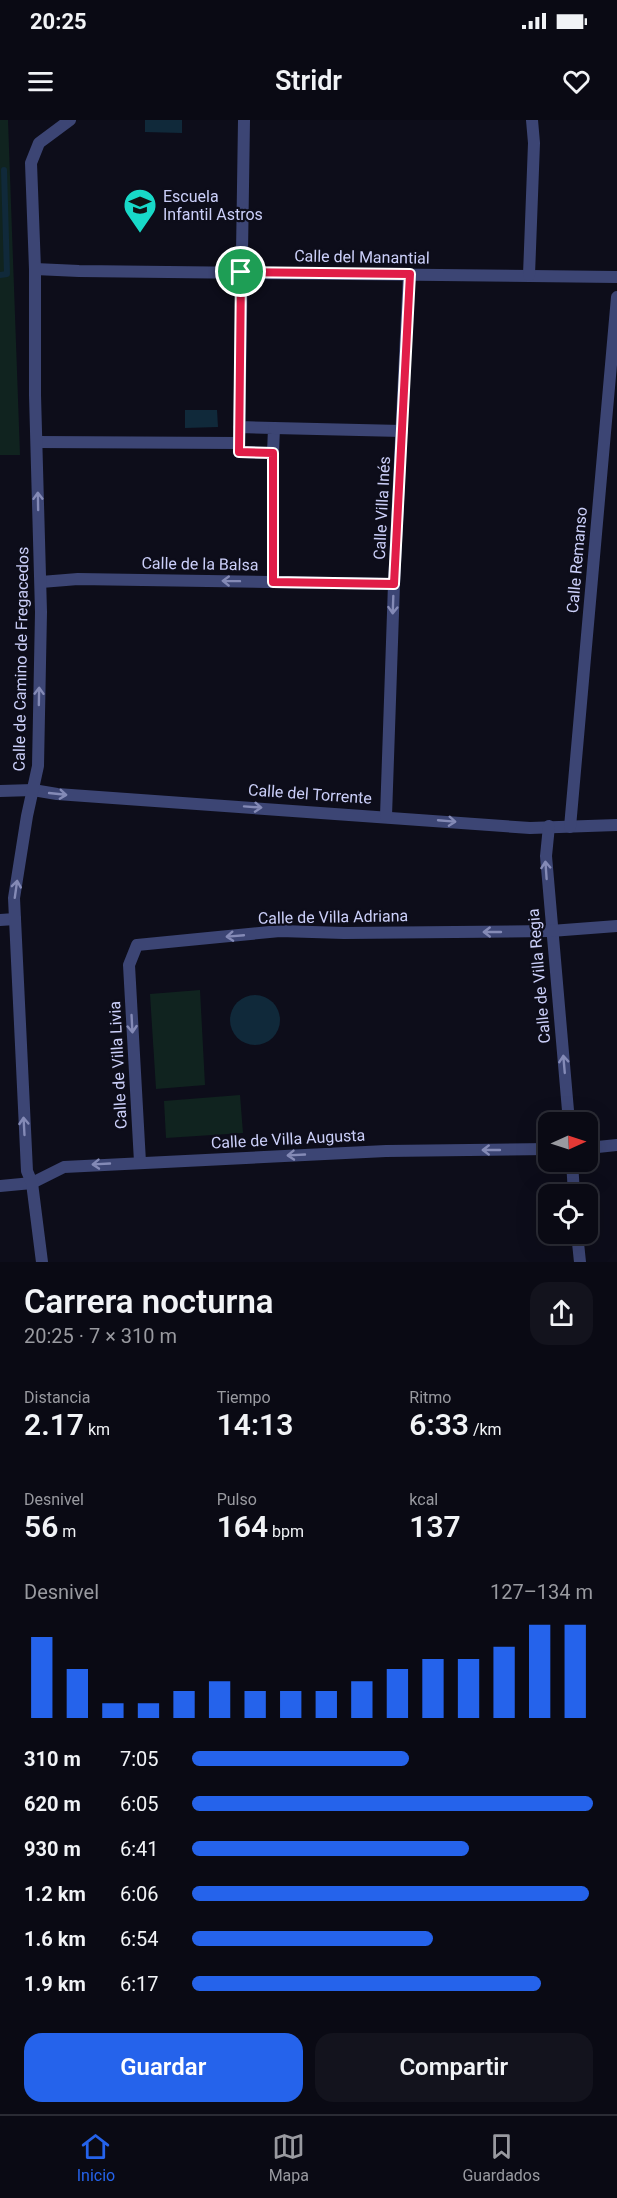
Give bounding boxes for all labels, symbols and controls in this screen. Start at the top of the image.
text: 20:25 [30,9,87,34]
icon: menu [24,65,57,98]
text: Stridr [275,65,342,97]
icon: heart [560,65,593,98]
school or university icon: Escuela Infantil Astros [122,187,158,234]
place label: Escuela Infantil Astros [163,187,263,224]
pin [215,246,266,297]
street label: Calle del Manantial [294,246,430,268]
icon: arrive [224,255,257,288]
street label: Calle Villa Inés [370,456,394,560]
one-way arrow [33,492,44,512]
street label: Calle Remanso [563,506,591,614]
street label: Calle de Camino de Fregacedos [10,547,32,771]
street label: Calle de la Balsa [141,553,259,575]
one-way arrow [221,575,241,587]
one-way arrow [388,595,399,615]
one-way arrow [33,687,45,707]
street label: Calle del Torrente [247,780,373,808]
one-way arrow [48,789,68,800]
one-way arrow [242,802,262,813]
one-way arrow [437,816,457,827]
one-way arrow [541,860,552,880]
one-way arrow [10,880,21,899]
street label: Calle de Villa Adriana [258,906,408,928]
street label: Calle de Villa Regia [524,908,554,1044]
one-way arrow [483,926,503,938]
one-way arrow [225,931,245,942]
street label: Calle de Villa Livia [105,1000,131,1130]
one-way arrow [127,1013,138,1033]
one-way arrow [558,1054,569,1074]
north arrow [538,1112,598,1172]
map controls [538,1112,598,1244]
one-way arrow [19,1116,30,1136]
street label: Calle de Villa Augusta [210,1125,366,1153]
one-way arrow [481,1144,501,1156]
one-way arrow [286,1149,306,1160]
one-way arrow [91,1159,111,1170]
button: locate [538,1184,598,1244]
text: Carrera nocturna [24,1282,274,1321]
button: share [530,1282,593,1345]
text: 20:25 · 7 × 310 m [24,1324,177,1348]
text: Distancia [24,1388,90,1407]
text: Tiempo [217,1388,271,1407]
text: Ritmo [409,1388,451,1407]
text: 2.17 [24,1407,84,1442]
text: 14:13 [217,1407,293,1442]
text: 6:33 [409,1407,469,1442]
text: km [84,1420,110,1439]
text: /km [469,1420,502,1439]
text: Desnivel [24,1490,84,1509]
text: Pulso [217,1490,257,1509]
text: kcal [409,1490,438,1509]
text: 56 [24,1509,58,1544]
text: 164 [217,1509,268,1544]
text: 137 [409,1509,461,1544]
text: m [58,1522,76,1541]
text: bpm [268,1522,304,1541]
text: Desnivel [24,1580,99,1604]
text: 127–134 m [490,1580,593,1604]
text: 310 m [24,1747,81,1771]
text: 7:05 [120,1747,159,1771]
text: 620 m [24,1792,81,1816]
text: 6:05 [120,1792,159,1816]
text: 930 m [24,1837,81,1861]
text: 6:41 [120,1837,159,1861]
text: 1.2 km [24,1882,86,1906]
text: 6:06 [120,1882,159,1906]
text: 1.6 km [24,1927,86,1951]
text: 6:54 [120,1927,159,1951]
text: 1.9 km [24,1972,86,1996]
text: 6:17 [120,1972,159,1996]
button: Guardar [24,2033,303,2102]
button: Compartir [315,2033,593,2102]
tab: Inicio [77,2130,115,2185]
tab: Mapa [269,2130,309,2185]
tab: Guardados [462,2130,540,2185]

